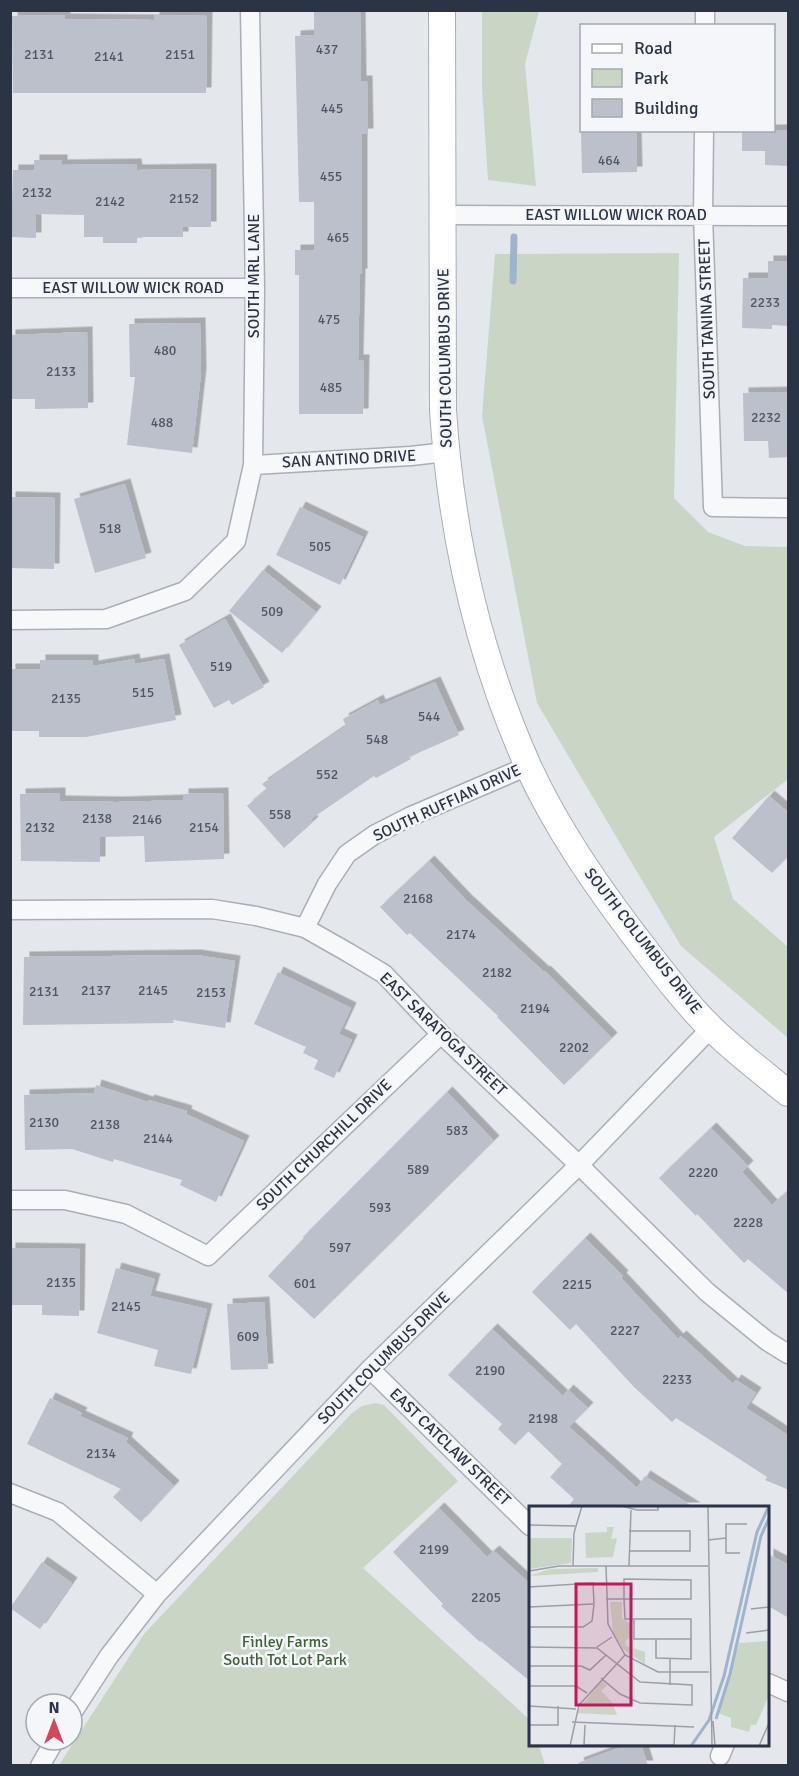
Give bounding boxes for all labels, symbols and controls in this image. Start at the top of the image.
legend [580,24,775,132]
text: Road [634,37,673,59]
house number: 437 [316,41,338,58]
house number: 2131 [24,46,54,63]
house number: 2151 [165,46,195,63]
house number: 2141 [94,48,124,65]
text: Park [634,67,669,89]
text: Building [634,97,698,119]
house number: 445 [321,100,343,117]
house number: 464 [598,152,621,169]
house number: 455 [320,168,342,185]
house number: 2132 [22,184,52,201]
house number: 2152 [169,190,199,207]
house number: 2142 [95,193,125,210]
street label: EAST WILLOW WICK ROAD [525,205,707,225]
street label: SOUTH MRL LANE [244,214,264,338]
house number: 465 [327,229,349,246]
street label: SOUTH TANINA STREET [694,238,720,400]
street label: SOUTH COLUMBUS DRIVE [433,268,457,448]
street label: EAST WILLOW WICK ROAD [42,278,224,298]
house number: 2233 [750,294,780,311]
house number: 475 [318,311,340,328]
house number: 480 [154,342,176,359]
house number: 2133 [46,363,76,380]
house number: 485 [320,379,342,396]
house number: 2232 [751,409,781,426]
house number: 488 [151,414,173,431]
street label: SAN ANTINO DRIVE [281,446,417,472]
house number: 518 [99,520,121,537]
house number: 505 [309,538,331,555]
house number: 509 [261,603,283,620]
house number: 519 [210,658,232,675]
house number: 515 [132,684,154,701]
house number: 2135 [51,690,81,707]
house number: 544 [418,708,441,725]
house number: 548 [366,731,388,748]
street label: SOUTH RUFFIAN DRIVE [370,760,524,846]
house number: 552 [316,766,338,783]
house number: 558 [269,806,291,823]
house number: 2138 [82,810,112,827]
house number: 2146 [132,811,162,828]
house number: 2132 [25,819,55,836]
house number: 2154 [189,819,220,836]
street label: SOUTH COLUMBUS DRIVE [580,864,706,1018]
house number: 2168 [403,890,433,907]
house number: 2174 [446,926,477,943]
house number: 2182 [482,964,512,981]
street label: EAST SARATOGA STREET [375,968,511,1100]
house number: 2137 [81,982,111,999]
house number: 2145 [138,982,168,999]
house number: 2131 [29,983,59,1000]
house number: 2153 [196,984,226,1001]
house number: 2194 [520,1000,551,1017]
house number: 2202 [559,1039,589,1056]
street label: SOUTH CHURCHILL DRIVE [252,1075,396,1215]
house number: 2130 [29,1114,59,1131]
house number: 2138 [90,1116,120,1133]
house number: 583 [446,1122,468,1139]
house number: 2144 [143,1130,174,1147]
house number: 589 [407,1161,429,1178]
house number: 2220 [688,1164,718,1181]
house number: 593 [369,1199,391,1216]
house number: 2228 [733,1214,763,1231]
house number: 597 [329,1239,351,1256]
house number: 2135 [46,1274,76,1291]
house number: 601 [294,1275,316,1292]
house number: 2215 [562,1276,592,1293]
street label: SOUTH COLUMBUS DRIVE [313,1287,455,1429]
house number: 2145 [111,1298,141,1315]
house number: 2227 [610,1322,640,1339]
house number: 609 [237,1328,259,1345]
house number: 2190 [475,1362,505,1379]
house number: 2233 [662,1371,692,1388]
street label: EAST CATCLAW STREET [385,1384,515,1510]
house number: 2198 [528,1410,558,1427]
house number: 2134 [86,1445,117,1462]
inset map [529,1506,769,1746]
house number: 2199 [419,1541,449,1558]
house number: 2205 [471,1589,501,1606]
park label: Finley Farms South Tot Lot Park [223,1632,347,1670]
north arrow [24,1692,84,1752]
text: N [48,1698,60,1718]

